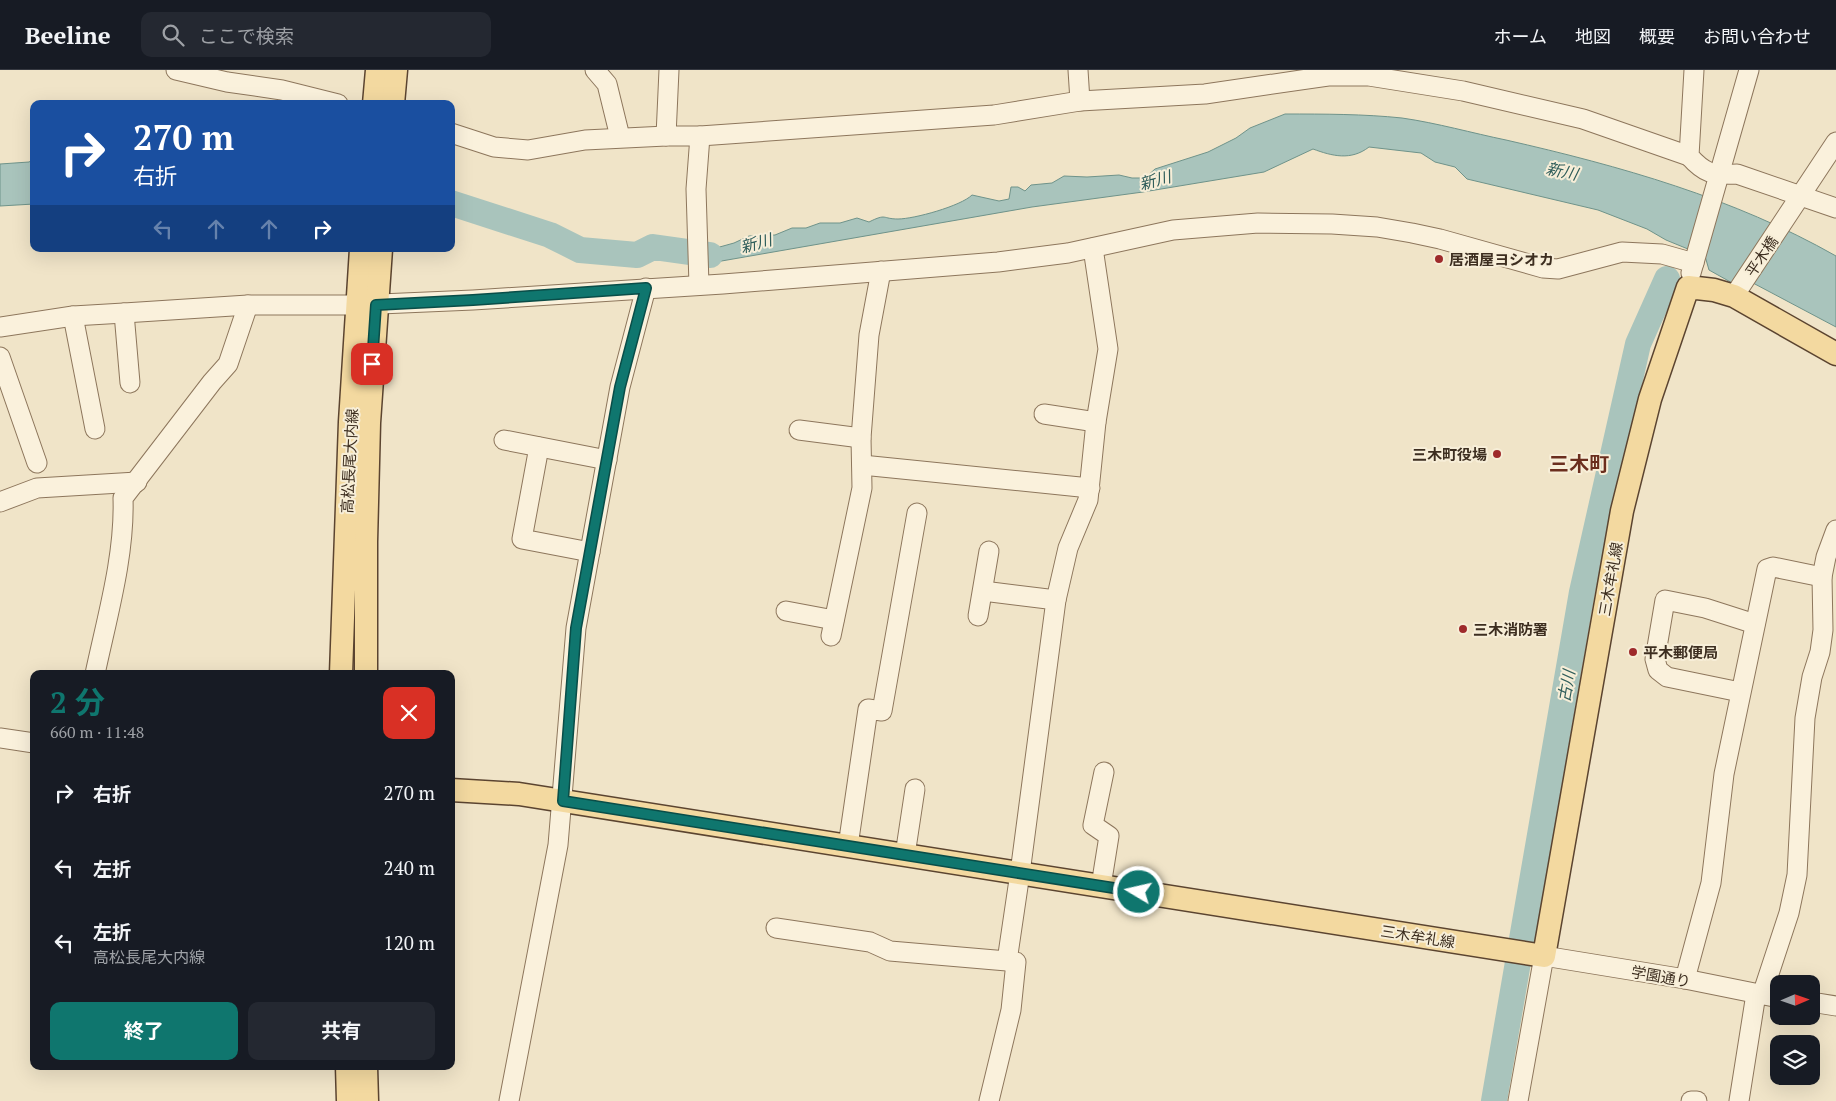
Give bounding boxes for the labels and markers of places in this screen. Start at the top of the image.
place label: 居酒屋ヨシオカ [1449,249,1554,269]
marker: 居酒屋ヨシオカ [1433,253,1445,265]
pin [351,343,393,385]
place label: 三木町役場 [1412,444,1487,464]
marker: 三木町役場 [1491,448,1503,460]
place label: 三木消防署 [1473,619,1548,639]
marker: 三木消防署 [1457,623,1469,635]
place label: 平木郵便局 [1643,642,1718,662]
marker: 平木郵便局 [1627,646,1639,658]

